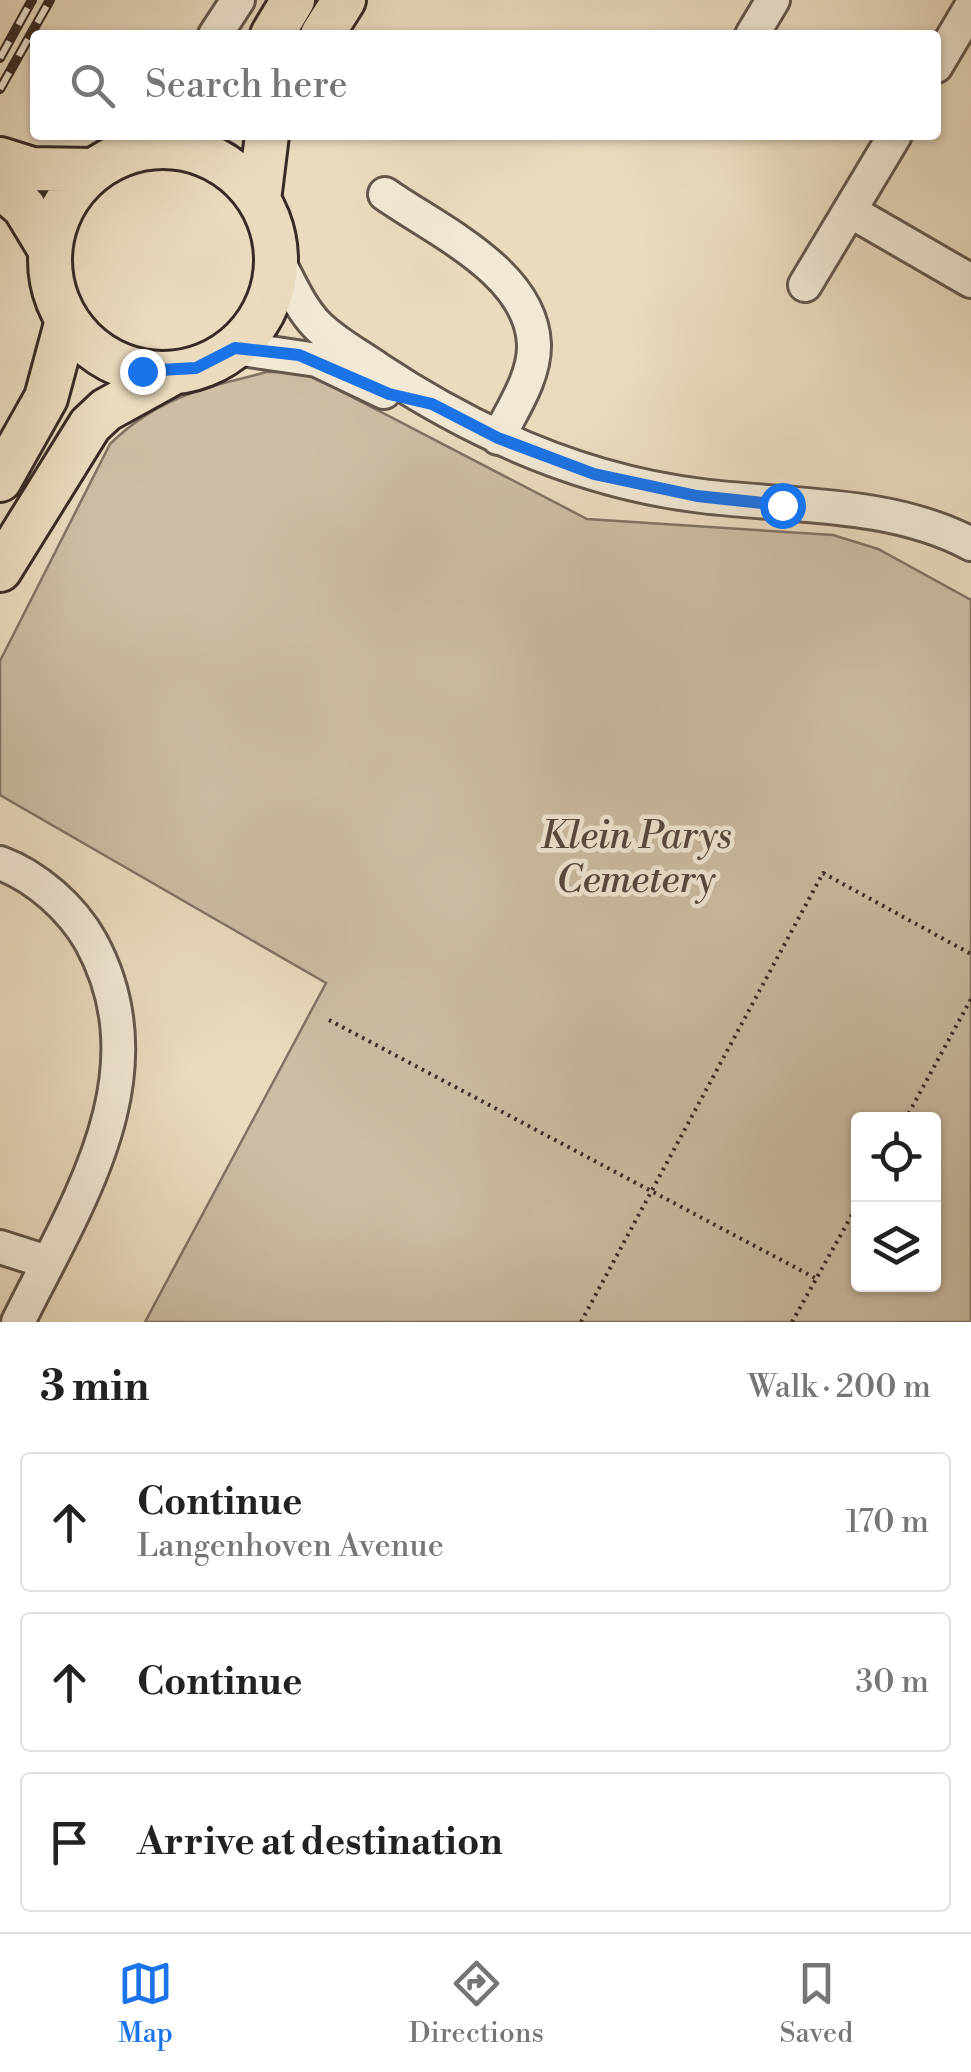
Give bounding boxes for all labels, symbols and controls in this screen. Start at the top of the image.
search box [30,30,941,140]
icon: search [65,58,120,113]
text: Search here [145,62,348,109]
route end [120,349,166,395]
route start [760,483,806,529]
park label: Klein Parys Cemetery [540,813,732,904]
map controls [851,1112,941,1292]
button: locate [851,1112,941,1202]
button: layers [851,1202,941,1292]
text: 3 min [40,1361,149,1414]
text: Walk · 200 m [748,1367,931,1407]
text: Continue [137,1479,302,1526]
icon: ahead [42,1495,97,1550]
text: 170 m [846,1502,929,1542]
text: Langenhoven Avenue [137,1526,444,1566]
icon: ahead [42,1655,97,1710]
text: Continue [137,1659,302,1706]
text: 30 m [855,1662,929,1702]
icon: arrive [42,1815,97,1870]
text: Arrive at destination [137,1819,503,1866]
tab: Map [118,1956,173,2051]
tab: Directions [409,1956,544,2051]
tab: Saved [780,1956,853,2051]

